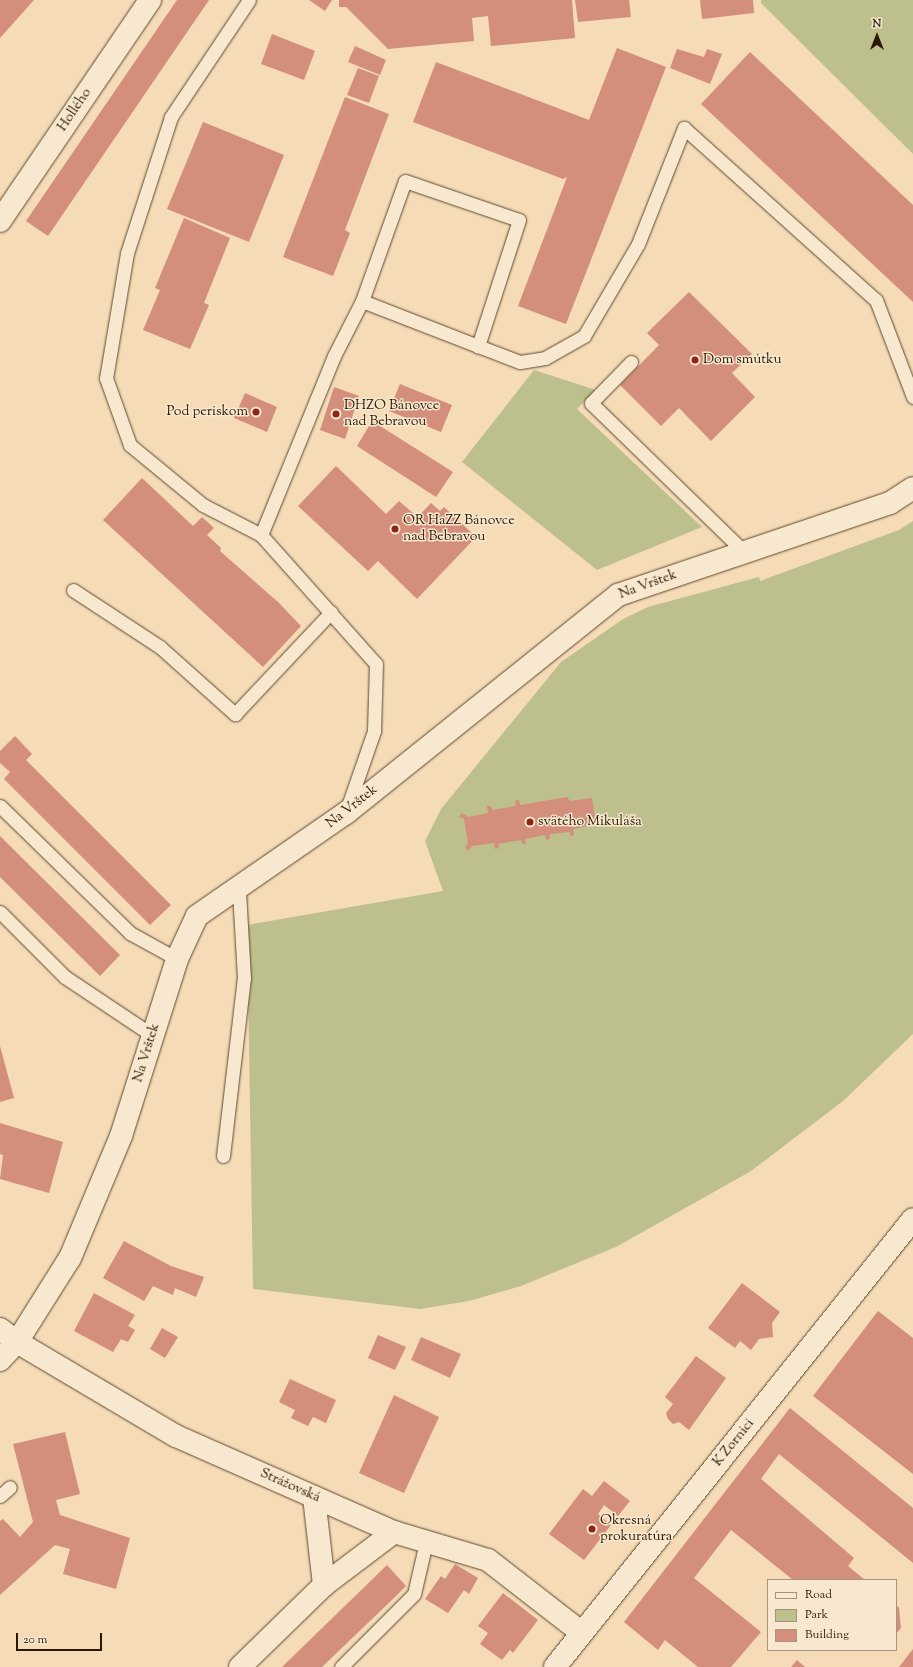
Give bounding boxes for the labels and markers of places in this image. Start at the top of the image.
place label: Dom smútku [703,352,782,368]
marker: Dom smútku [690,355,700,365]
place label: DHZO Bánovce nad Bebravou [344,398,439,430]
place label: Pod periskom [167,404,248,420]
marker: Pod periskom [251,407,261,417]
marker: DHZO Bánovce nad Bebravou [331,409,341,419]
place label: OR HaZZ Bánovce nad Bebravou [403,513,515,546]
marker: OR HaZZ Bánovce nad Bebravou [390,524,400,534]
place label: svätého Mikuláša [538,814,642,830]
marker: svätého Mikuláša [525,817,535,827]
place label: Okresná prokuratúra [600,1513,672,1546]
marker: Okresná prokuratúra [587,1524,597,1534]

